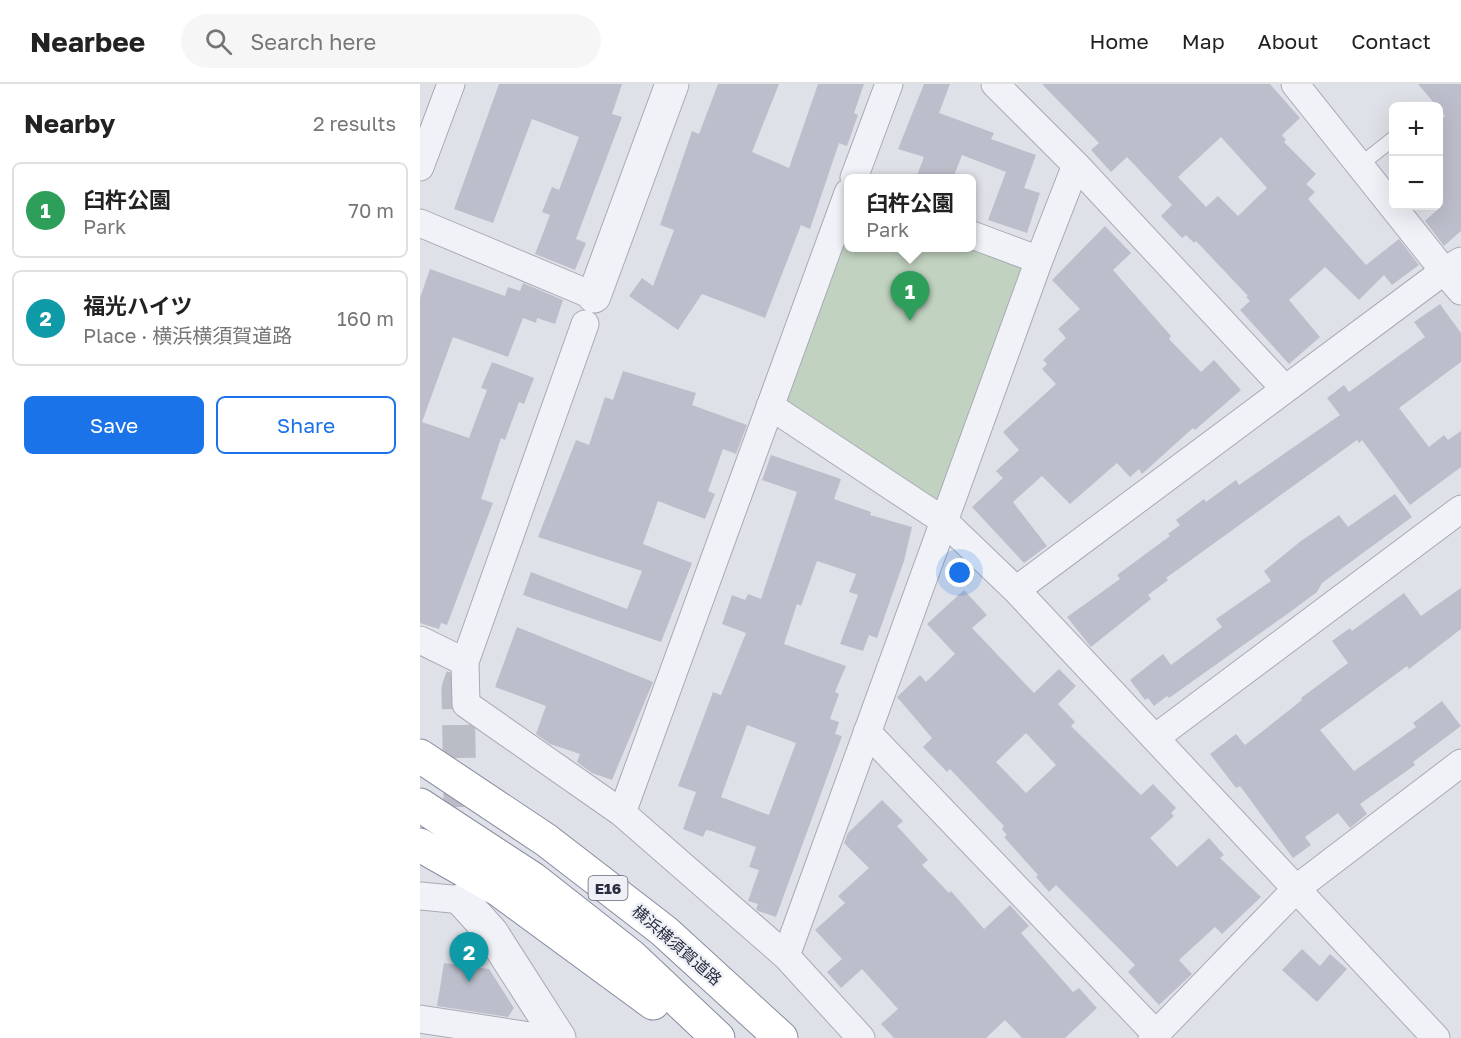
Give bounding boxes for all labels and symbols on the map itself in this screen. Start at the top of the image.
pin: 1 [890,272,930,321]
your location [945,558,974,587]
road number: E16 [588,876,627,900]
street label: 横浜横須賀道路 [628,901,726,989]
pin: 2 [449,932,488,982]

